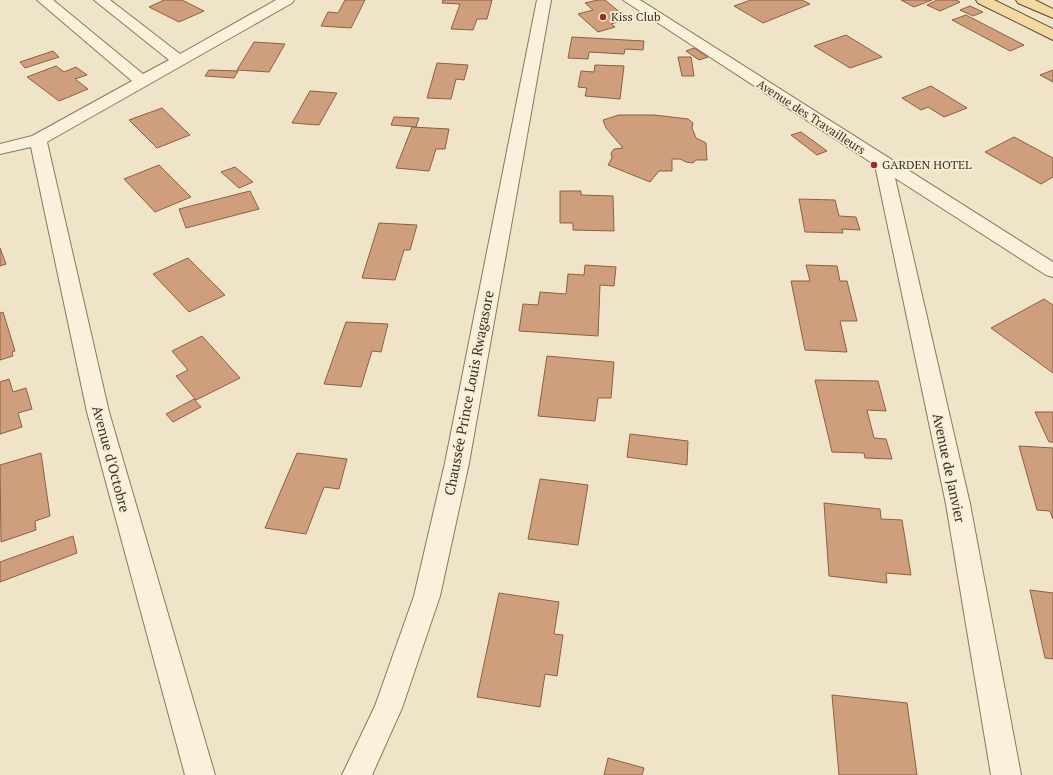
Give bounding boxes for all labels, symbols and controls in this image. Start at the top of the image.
place label: Kiss Club [611,9,661,24]
marker: Kiss Club [598,12,608,22]
street label: Avenue des Travailleurs [754,76,868,157]
place label: GARDEN HOTEL [882,157,972,172]
marker: GARDEN HOTEL [869,160,879,170]
street label: Chaussée Prince Louis Rwagasore [439,289,498,497]
street label: Avenue d'Octobre [88,403,135,514]
street label: Avenue de Janvier [929,411,970,525]

